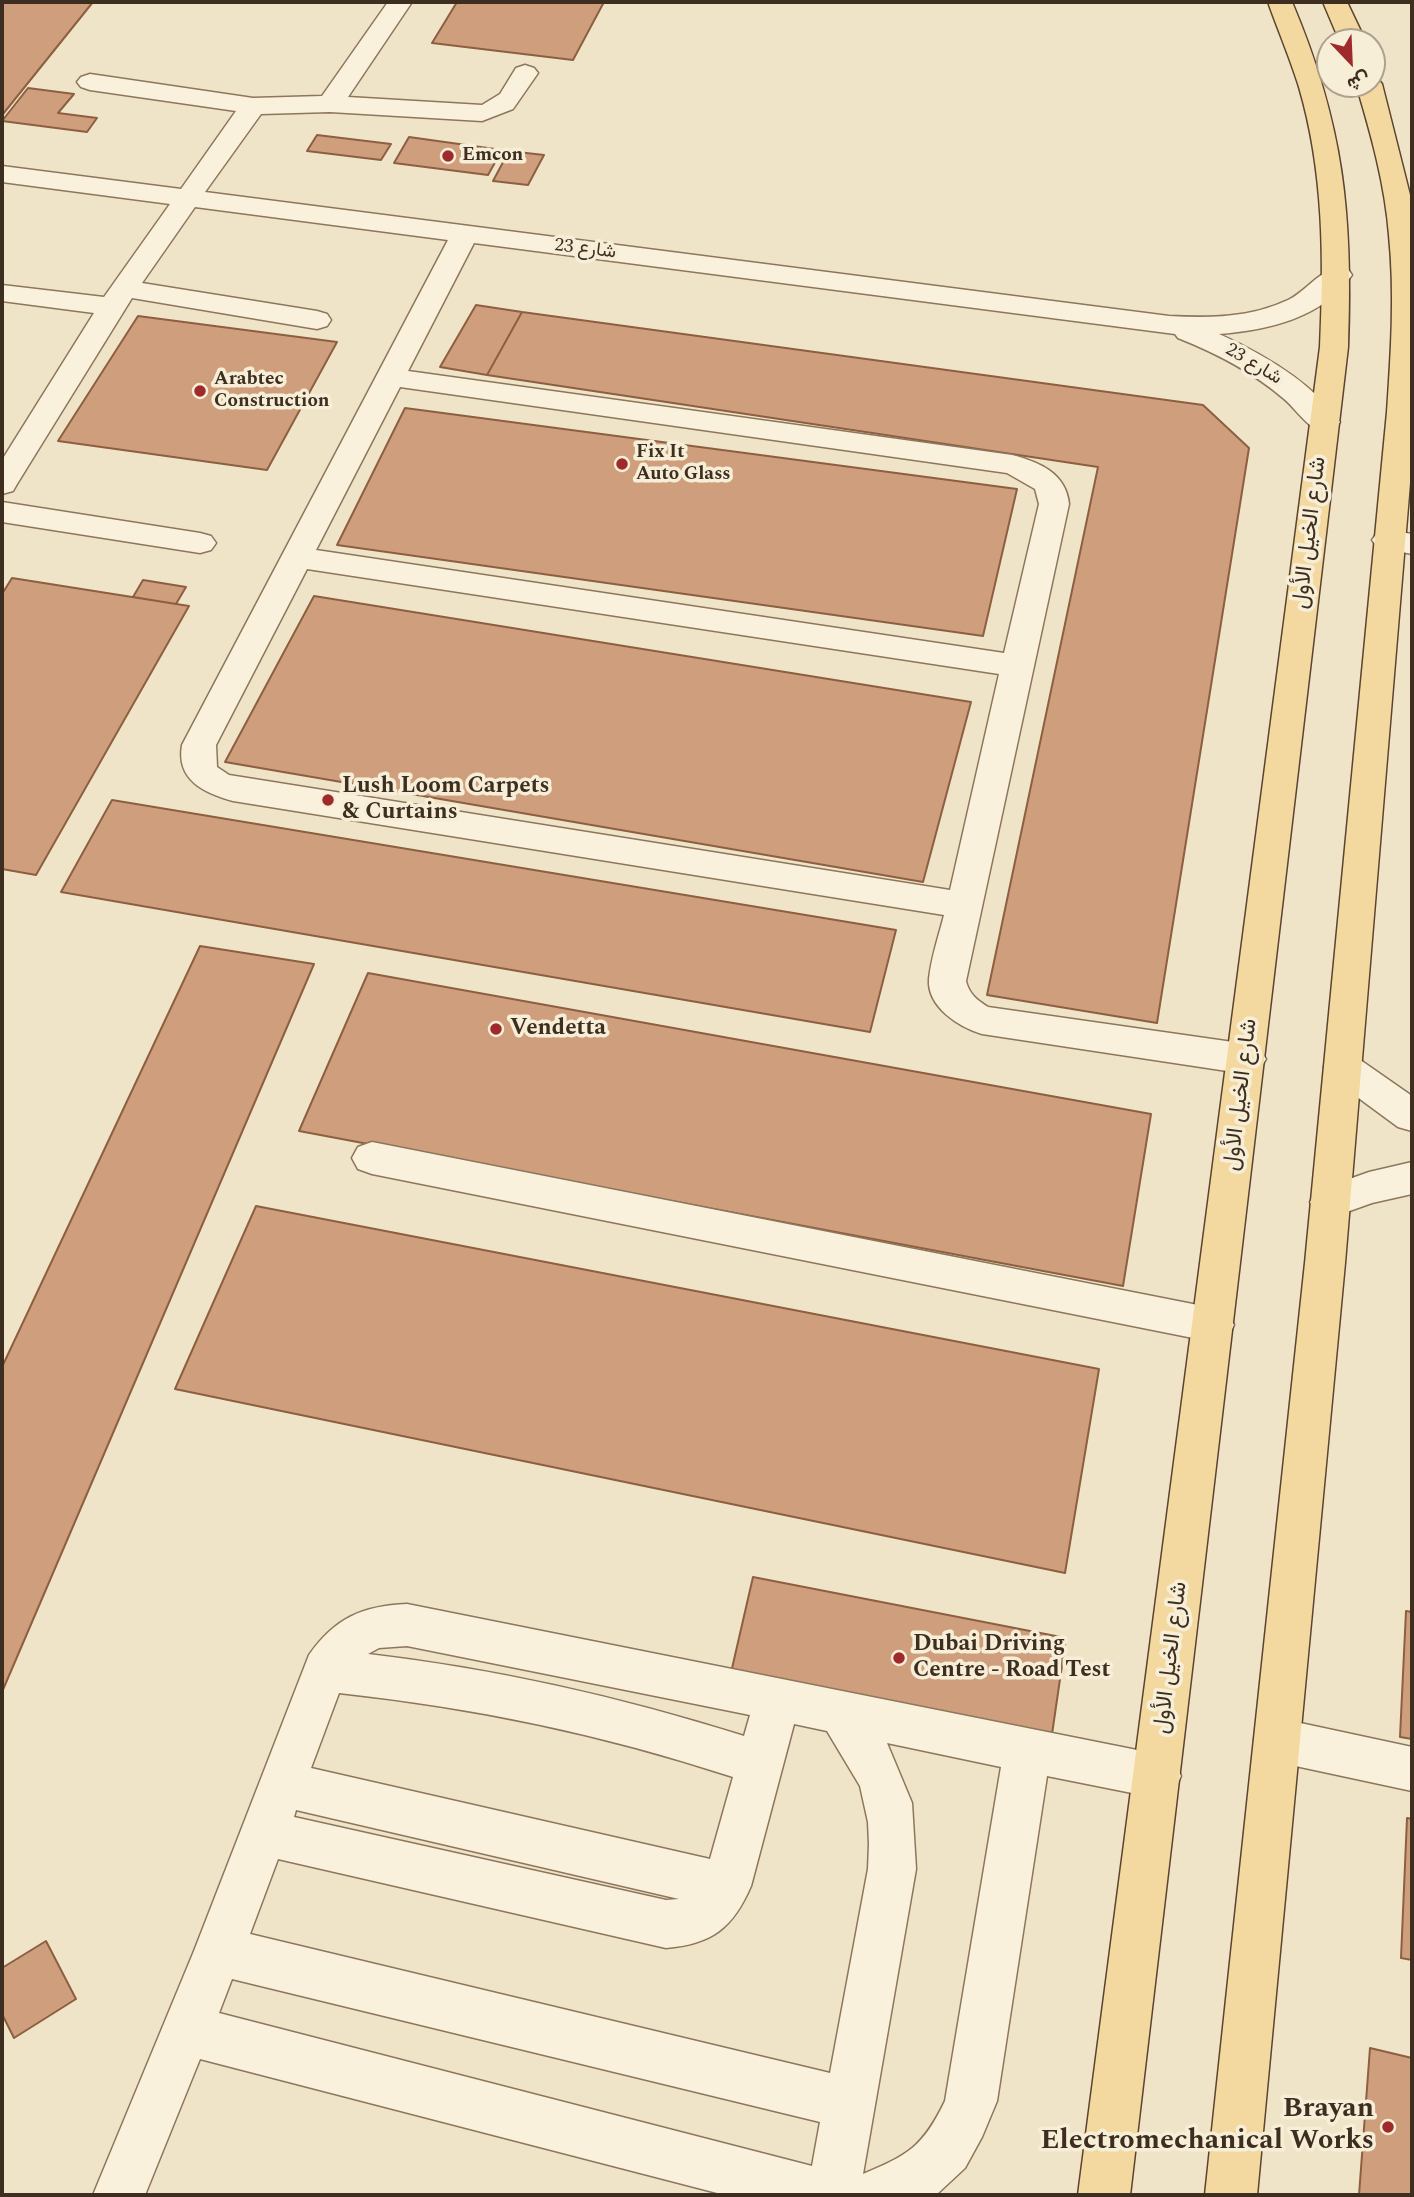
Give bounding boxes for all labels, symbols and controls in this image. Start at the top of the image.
north arrow [1316,28,1386,98]
text: ش [1342,63,1375,99]
place label: Emcon [462,145,523,167]
marker: Emcon [440,148,456,164]
street label: شارع 23 [553,235,617,265]
street label: شارع 23 [1221,339,1285,391]
place label: Arabtec Construction [214,369,330,413]
marker: Arabtec Construction [192,383,208,399]
place label: Fix It Auto Glass [636,442,731,486]
street label: شارع الخيل الأول [1288,455,1334,611]
marker: Fix It Auto Glass [614,456,630,472]
place label: Lush Loom Carpets & Curtains [342,773,550,827]
marker: Lush Loom Carpets & Curtains [320,792,336,808]
place label: Vendetta [510,1015,606,1043]
street label: شارع الخيل الأول [1219,1017,1265,1173]
marker: Vendetta [488,1021,504,1037]
street label: شارع الخيل الأول [1149,1580,1195,1736]
place label: Dubai Driving Centre - Road Test [913,1631,1110,1685]
marker: Dubai Driving Centre - Road Test [891,1650,907,1666]
place label: Brayan Electromechanical Works [1041,2094,1374,2160]
marker: Brayan Electromechanical Works [1380,2119,1396,2135]

